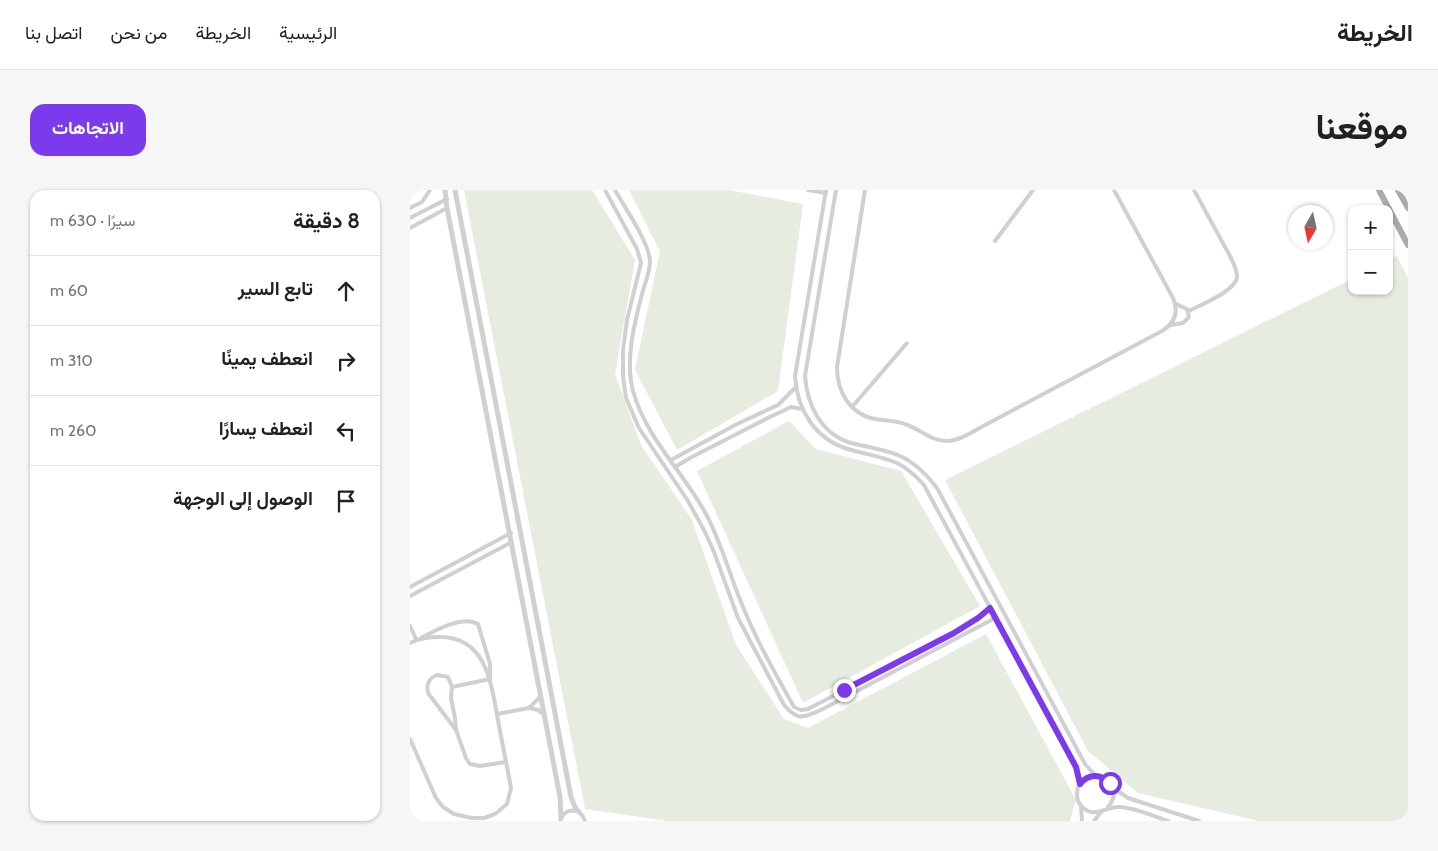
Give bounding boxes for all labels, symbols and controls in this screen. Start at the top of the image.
text: الخريطة [1337,18,1413,47]
text: اتصل بنا [25,22,82,44]
text: من نحن [110,22,167,44]
text: الخريطة [195,22,251,44]
text: الرئيسية [279,22,337,44]
button: الاتجاهات [30,104,146,156]
text: موقعنا [1315,105,1408,148]
north arrow [1288,205,1333,250]
map controls [1348,205,1393,295]
button: + [1348,205,1393,250]
text: 8 دقيقة [293,208,360,233]
text: سيرًا · 630 m [50,211,135,230]
button: − [1348,250,1393,295]
text: تابع السير [238,277,313,300]
icon: ahead [332,277,360,305]
text: 60 m [50,281,88,300]
text: انعطف يمينًا [221,347,313,370]
icon: right [332,347,360,375]
text: 310 m [50,351,93,370]
text: انعطف يسارًا [219,417,313,440]
icon: left [332,417,360,445]
text: 260 m [50,421,96,440]
text: الوصول إلى الوجهة [173,487,313,510]
icon: arrive [332,487,360,515]
route end [833,679,856,702]
route start [1099,772,1122,795]

